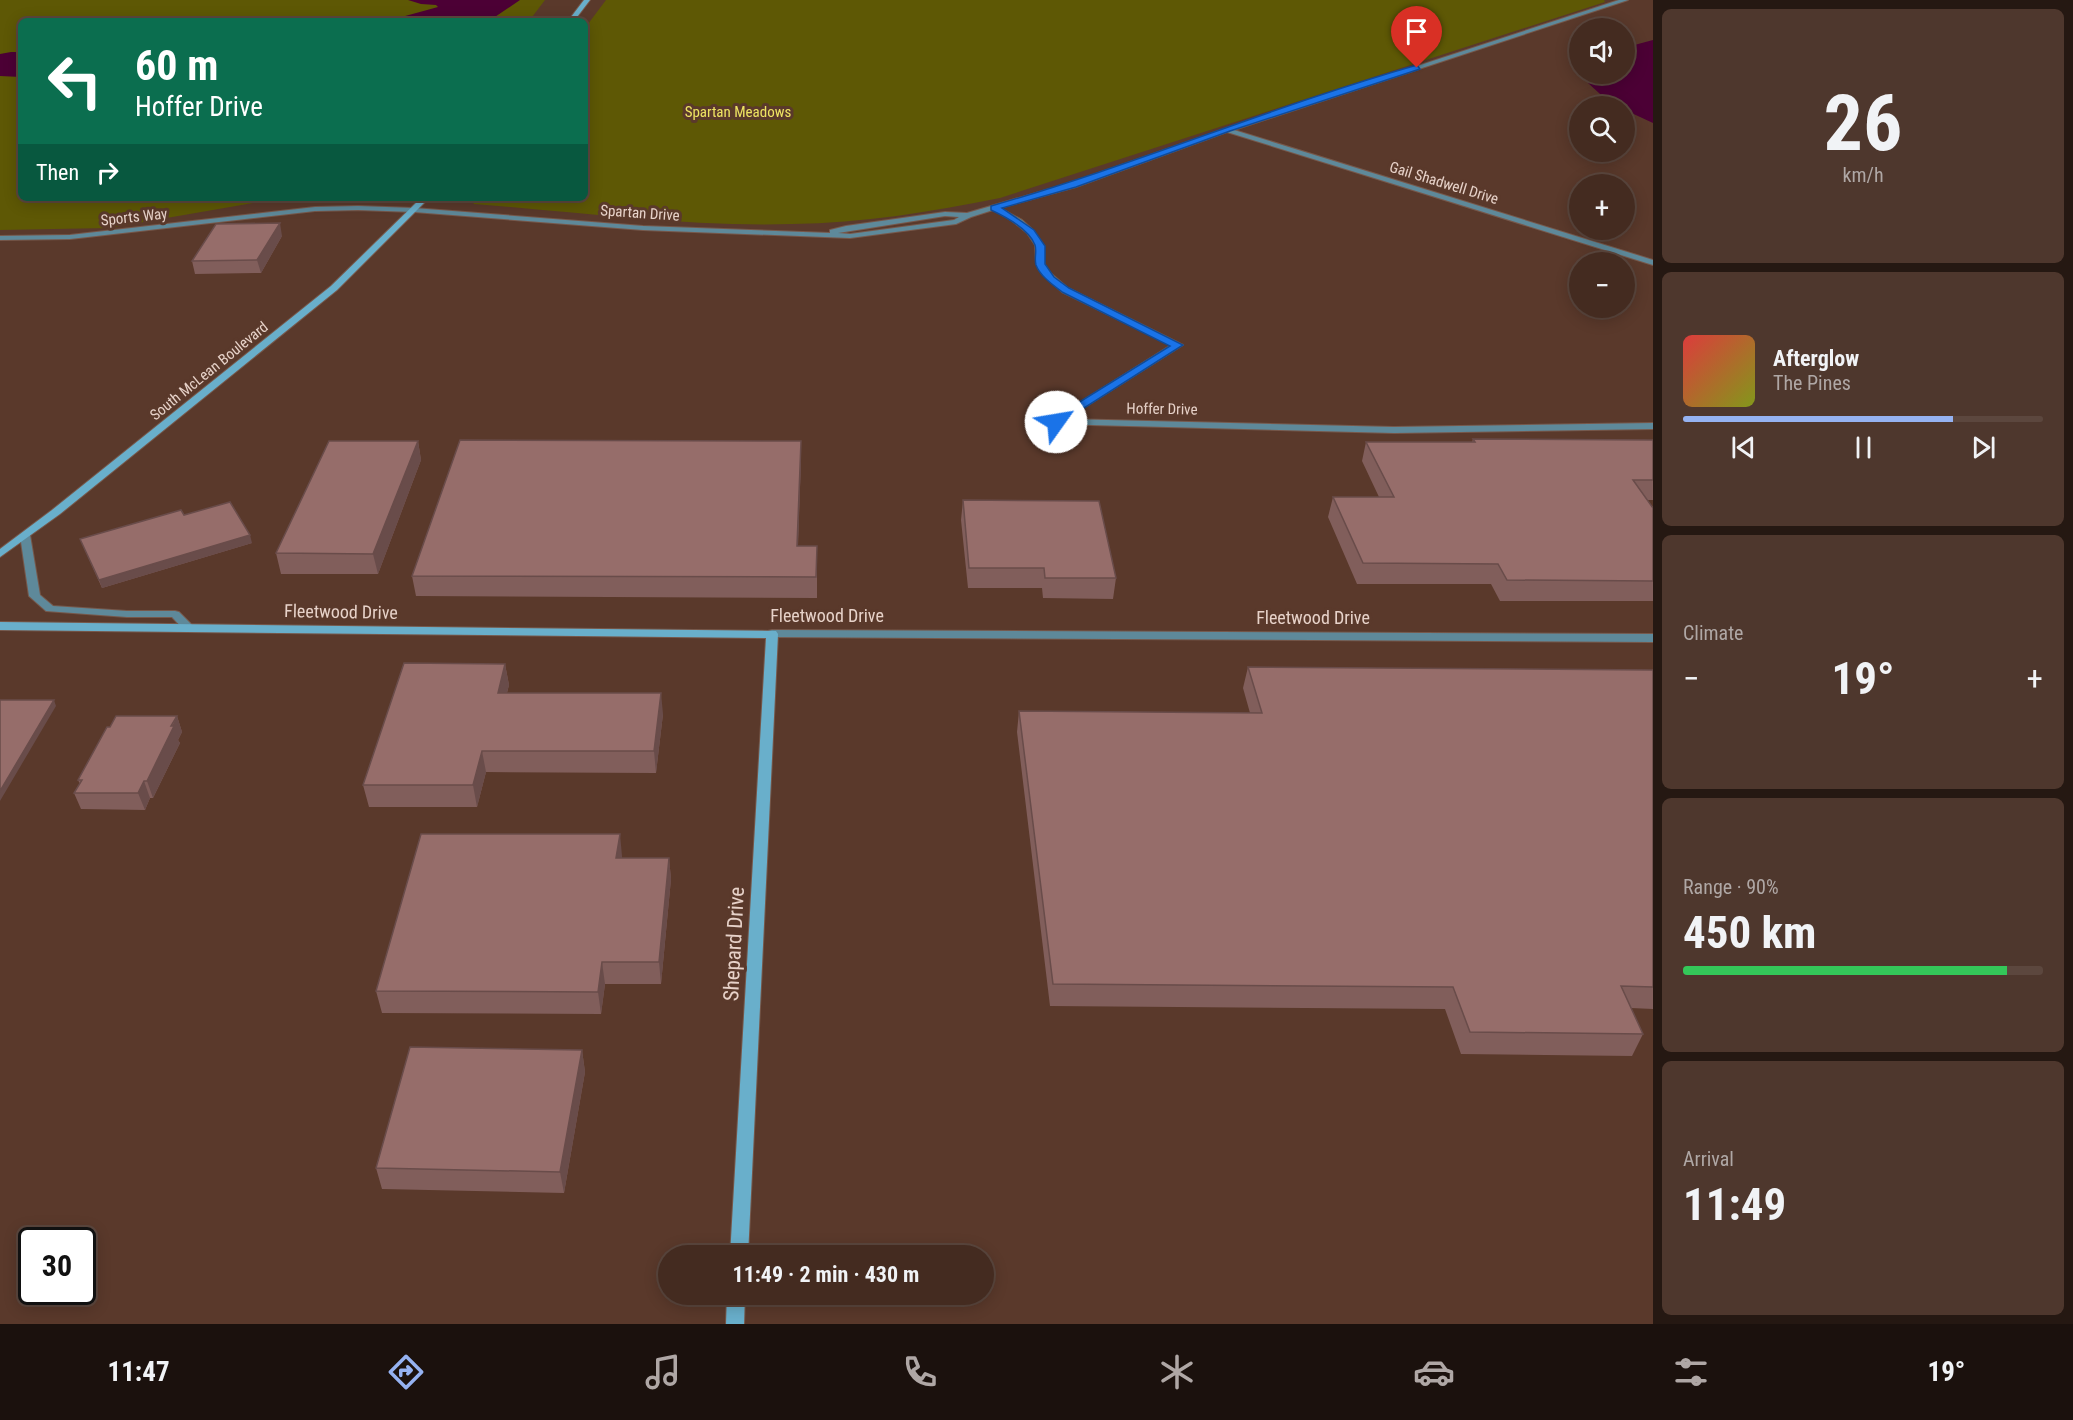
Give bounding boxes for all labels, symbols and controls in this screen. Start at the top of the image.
pin [1391,6,1442,68]
icon: arrive [1400,15,1433,48]
map controls [1569,18,1635,318]
button: sound [1569,18,1635,84]
text: 60 m [135,41,218,90]
icon: left [36,42,114,120]
text: 26 [1824,78,1902,169]
text: Hoffer Drive [135,91,263,123]
button: search [1569,96,1635,162]
park label: Spartan Meadows [685,103,792,121]
icon: right [91,156,124,189]
street label: Gail Shadwell Drive [1387,158,1501,208]
text: Then [36,160,79,185]
text: km/h [1842,163,1884,187]
button: + [1569,174,1635,240]
street label: Spartan Drive [600,201,680,225]
street label: Sports Way [100,205,168,229]
button: − [1569,252,1635,318]
street label: South McLean Boulevard [146,318,272,424]
text: Afterglow [1773,346,1859,371]
text: The Pines [1773,371,1851,395]
position arrow [1024,390,1088,454]
street label: Hoffer Drive [1126,399,1198,419]
icon: previous [1727,431,1760,464]
icon: pause [1847,431,1880,464]
icon: next [1967,431,2000,464]
street label: Fleetwood Drive [284,600,398,623]
street label: Fleetwood Drive [770,605,884,626]
street label: Fleetwood Drive [1256,607,1370,628]
text: Climate [1683,621,1743,645]
text: 19° [1832,652,1895,705]
text: − [1683,659,1700,698]
text: + [2027,659,2043,698]
text: Range · 90% [1683,875,1779,899]
street label: Shepard Drive [719,886,749,1002]
text: 450 km [1683,906,1816,959]
text: Arrival [1683,1147,1734,1171]
text: 11:49 [1683,1178,1786,1231]
speed limit sign: 30 [18,1227,96,1305]
text: 11:49 · 2 min · 430 m [733,1262,919,1287]
icon: directions [385,1351,427,1393]
icon: music [642,1351,684,1393]
icon: phone [899,1351,941,1393]
icon: climate [1156,1351,1198,1393]
icon: car [1413,1351,1455,1393]
icon: filters [1670,1351,1712,1393]
text: 11:47 [108,1356,170,1388]
text: 19° [1928,1356,1965,1388]

